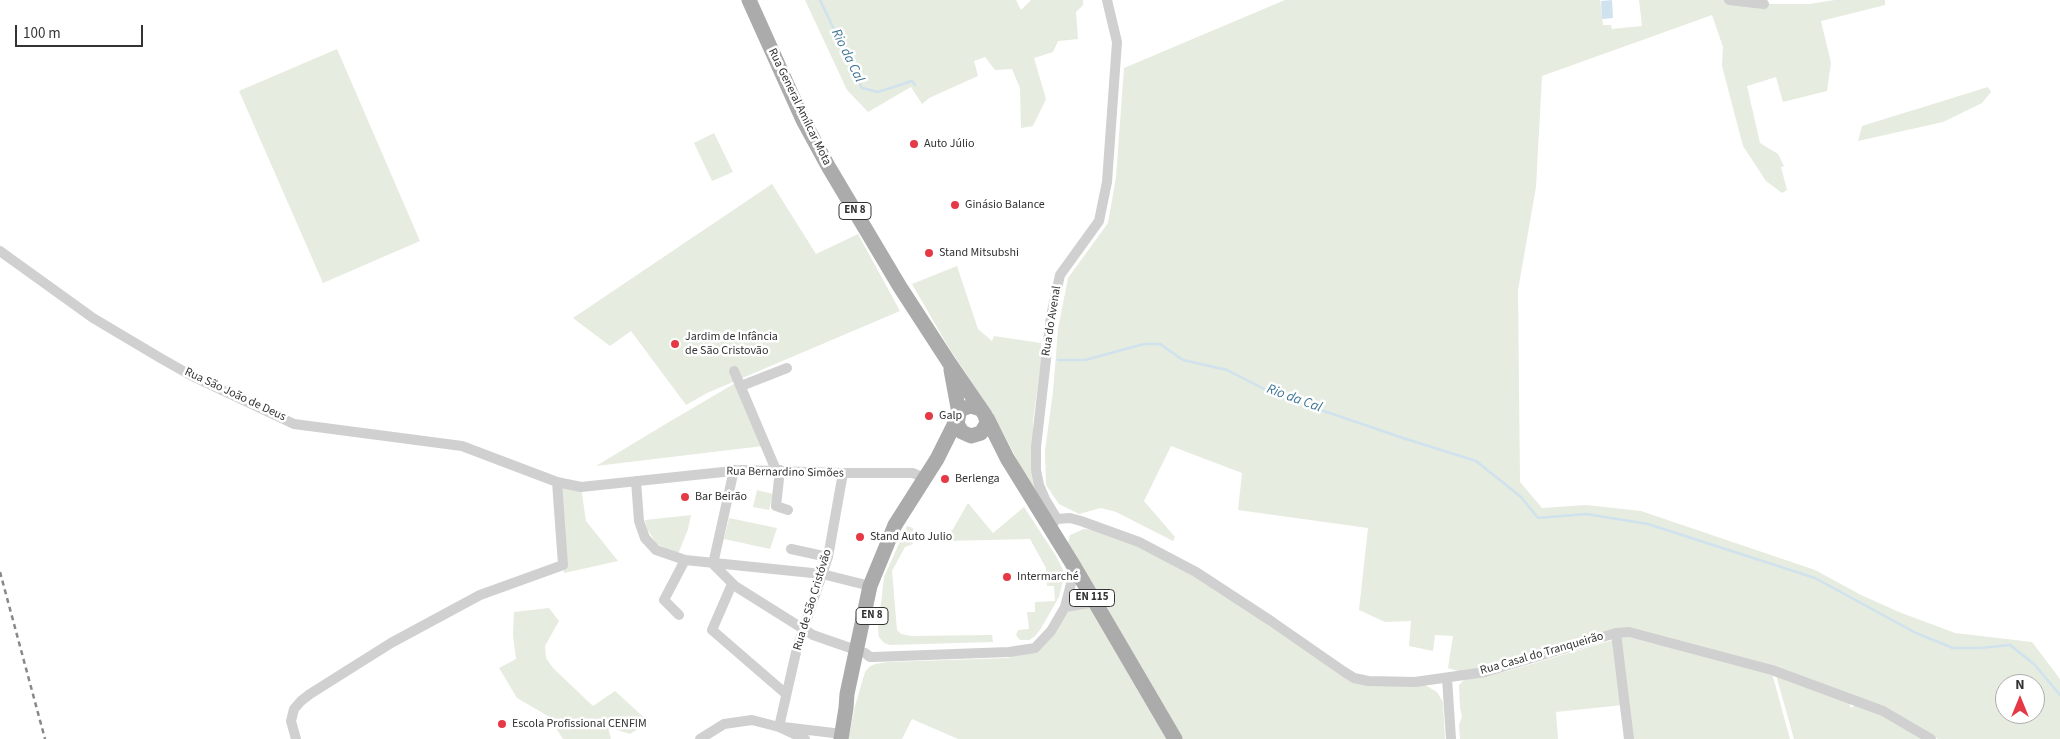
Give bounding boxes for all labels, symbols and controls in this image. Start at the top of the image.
scale bar [18,15,145,47]
text: 100 m [23,23,61,44]
water label: Rio da Cal [827,26,867,86]
street label: Rua General Amílcar Mota [764,46,834,168]
place label: Auto Júlio [924,137,975,151]
marker: Auto Júlio [908,138,920,150]
place label: Ginásio Balance [965,198,1045,212]
marker: Ginásio Balance [949,199,961,211]
road number: EN 8 [839,202,871,220]
place label: Stand Mitsubshi [939,246,1019,260]
marker: Stand Mitsubshi [923,247,935,259]
street label: Rua do Avenal [1039,285,1065,357]
place label: Jardim de Infância de São Cristovão [685,330,778,358]
marker: Jardim de Infância de São Cristovão [669,338,681,350]
street label: Rua São João de Deus [182,365,288,425]
water label: Rio da Cal [1264,381,1324,417]
place label: Galp [939,409,962,423]
marker: Galp [923,410,935,422]
street label: Rua Bernardino Simões [726,465,844,481]
place label: Berlenga [955,472,1000,486]
marker: Berlenga [939,473,951,485]
place label: Bar Beirão [695,490,747,504]
marker: Bar Beirão [679,491,691,503]
place label: Stand Auto Julio [870,530,952,544]
marker: Stand Auto Julio [854,531,866,543]
street label: Rua de São Cristóvão [791,548,835,652]
place label: Intermarché [1017,570,1079,584]
marker: Intermarché [1001,571,1013,583]
road number: EN 115 [1070,590,1114,606]
road number: EN 8 [856,608,888,624]
street label: Rua Casal do Tranqueirão [1479,629,1605,679]
north arrow [1995,674,2045,724]
text: N [2015,675,2025,695]
place label: Escola Profissional CENFIM [512,717,647,731]
marker: Escola Profissional CENFIM [496,718,508,730]

